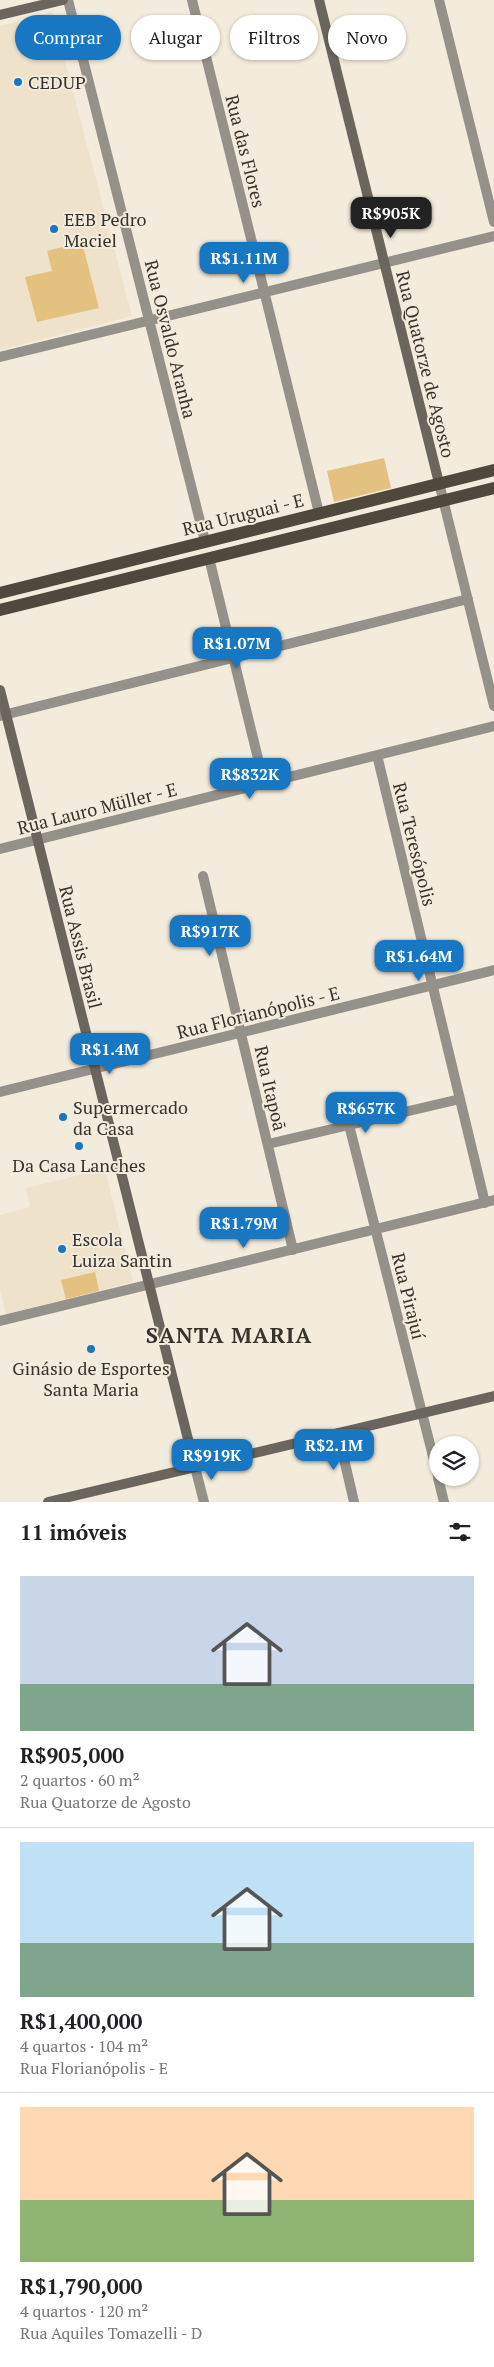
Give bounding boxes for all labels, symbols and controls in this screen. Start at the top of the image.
chip: Comprar [15,15,121,60]
chip: Alugar [131,15,220,60]
chip: Filtros [230,15,318,60]
chip: Novo [328,15,406,60]
place label: CEDUP [28,70,86,94]
marker: CEDUP [12,76,24,88]
street label: Rua das Flores [220,92,272,210]
pin: R$905K [350,196,432,239]
text: R$905K [362,202,420,224]
place label: EEB Pedro Maciel [64,207,147,252]
marker: EEB Pedro Maciel [48,223,60,235]
pin: R$1.11M [198,242,290,284]
text: R$1.11M [211,247,277,269]
street label: Rua Osvaldo Aranha [140,257,202,421]
street label: Rua Quatorze de Agosto [391,268,461,460]
street label: Rua Uruguai - E [180,487,306,541]
pin: R$1.07M [191,626,283,669]
text: R$1.07M [204,632,270,654]
pin: R$832K [209,758,291,800]
text: R$832K [221,763,279,785]
street label: Rua Lauro Müller - E [15,777,179,839]
street label: Rua Teresópolis [388,780,442,908]
street label: Rua Assis Brasil [54,883,108,1011]
pin: R$917K [169,914,251,957]
text: R$917K [181,920,239,942]
pin: R$1.64M [373,940,465,982]
text: R$1.64M [386,945,452,967]
street label: Rua Florianópolis - E [174,980,342,1044]
pin: R$1.4M [69,1032,151,1075]
text: R$1.4M [81,1038,139,1060]
street label: Rua Itapoã [250,1043,292,1133]
pin: R$657K [325,1092,407,1134]
place label: Supermercado da Casa [73,1095,188,1140]
text: R$657K [337,1097,395,1119]
marker: Supermercado da Casa [57,1111,69,1123]
marker: Da Casa Lanches [73,1140,85,1152]
place label: Da Casa Lanches [12,1153,146,1177]
pin: R$1.79M [198,1206,290,1249]
text: R$1.79M [211,1212,277,1234]
place label: Escola Luiza Santin [72,1227,172,1272]
marker: Escola Luiza Santin [56,1243,68,1255]
street label: Rua Pirajuí [387,1250,431,1342]
district label: SANTA MARIA [146,1320,312,1349]
marker: Ginásio de Esportes Santa Maria [85,1343,97,1355]
place label: Ginásio de Esportes Santa Maria [12,1356,170,1401]
pin: R$2.1M [293,1428,375,1471]
text: R$2.1M [305,1434,363,1456]
map controls [429,1436,479,1486]
button: layers [429,1436,479,1486]
pin: R$919K [171,1438,253,1481]
text: R$919K [183,1444,241,1466]
text: 11 imóveis [20,1518,127,1546]
icon: filters [446,1518,474,1546]
icon: home [202,1609,292,1699]
text: R$905,000 [20,1741,124,1769]
text: 2 quartos · 60 m² [20,1769,140,1791]
text: Rua Quatorze de Agosto [20,1791,191,1813]
icon: home [202,1874,292,1964]
text: R$1,400,000 [20,2007,142,2035]
text: 4 quartos · 104 m² [20,2035,148,2057]
text: Rua Florianópolis - E [20,2057,168,2079]
icon: home [202,2139,292,2229]
text: R$1,790,000 [20,2272,142,2300]
text: 4 quartos · 120 m² [20,2300,148,2322]
text: Rua Aquiles Tomazelli - D [20,2322,202,2344]

